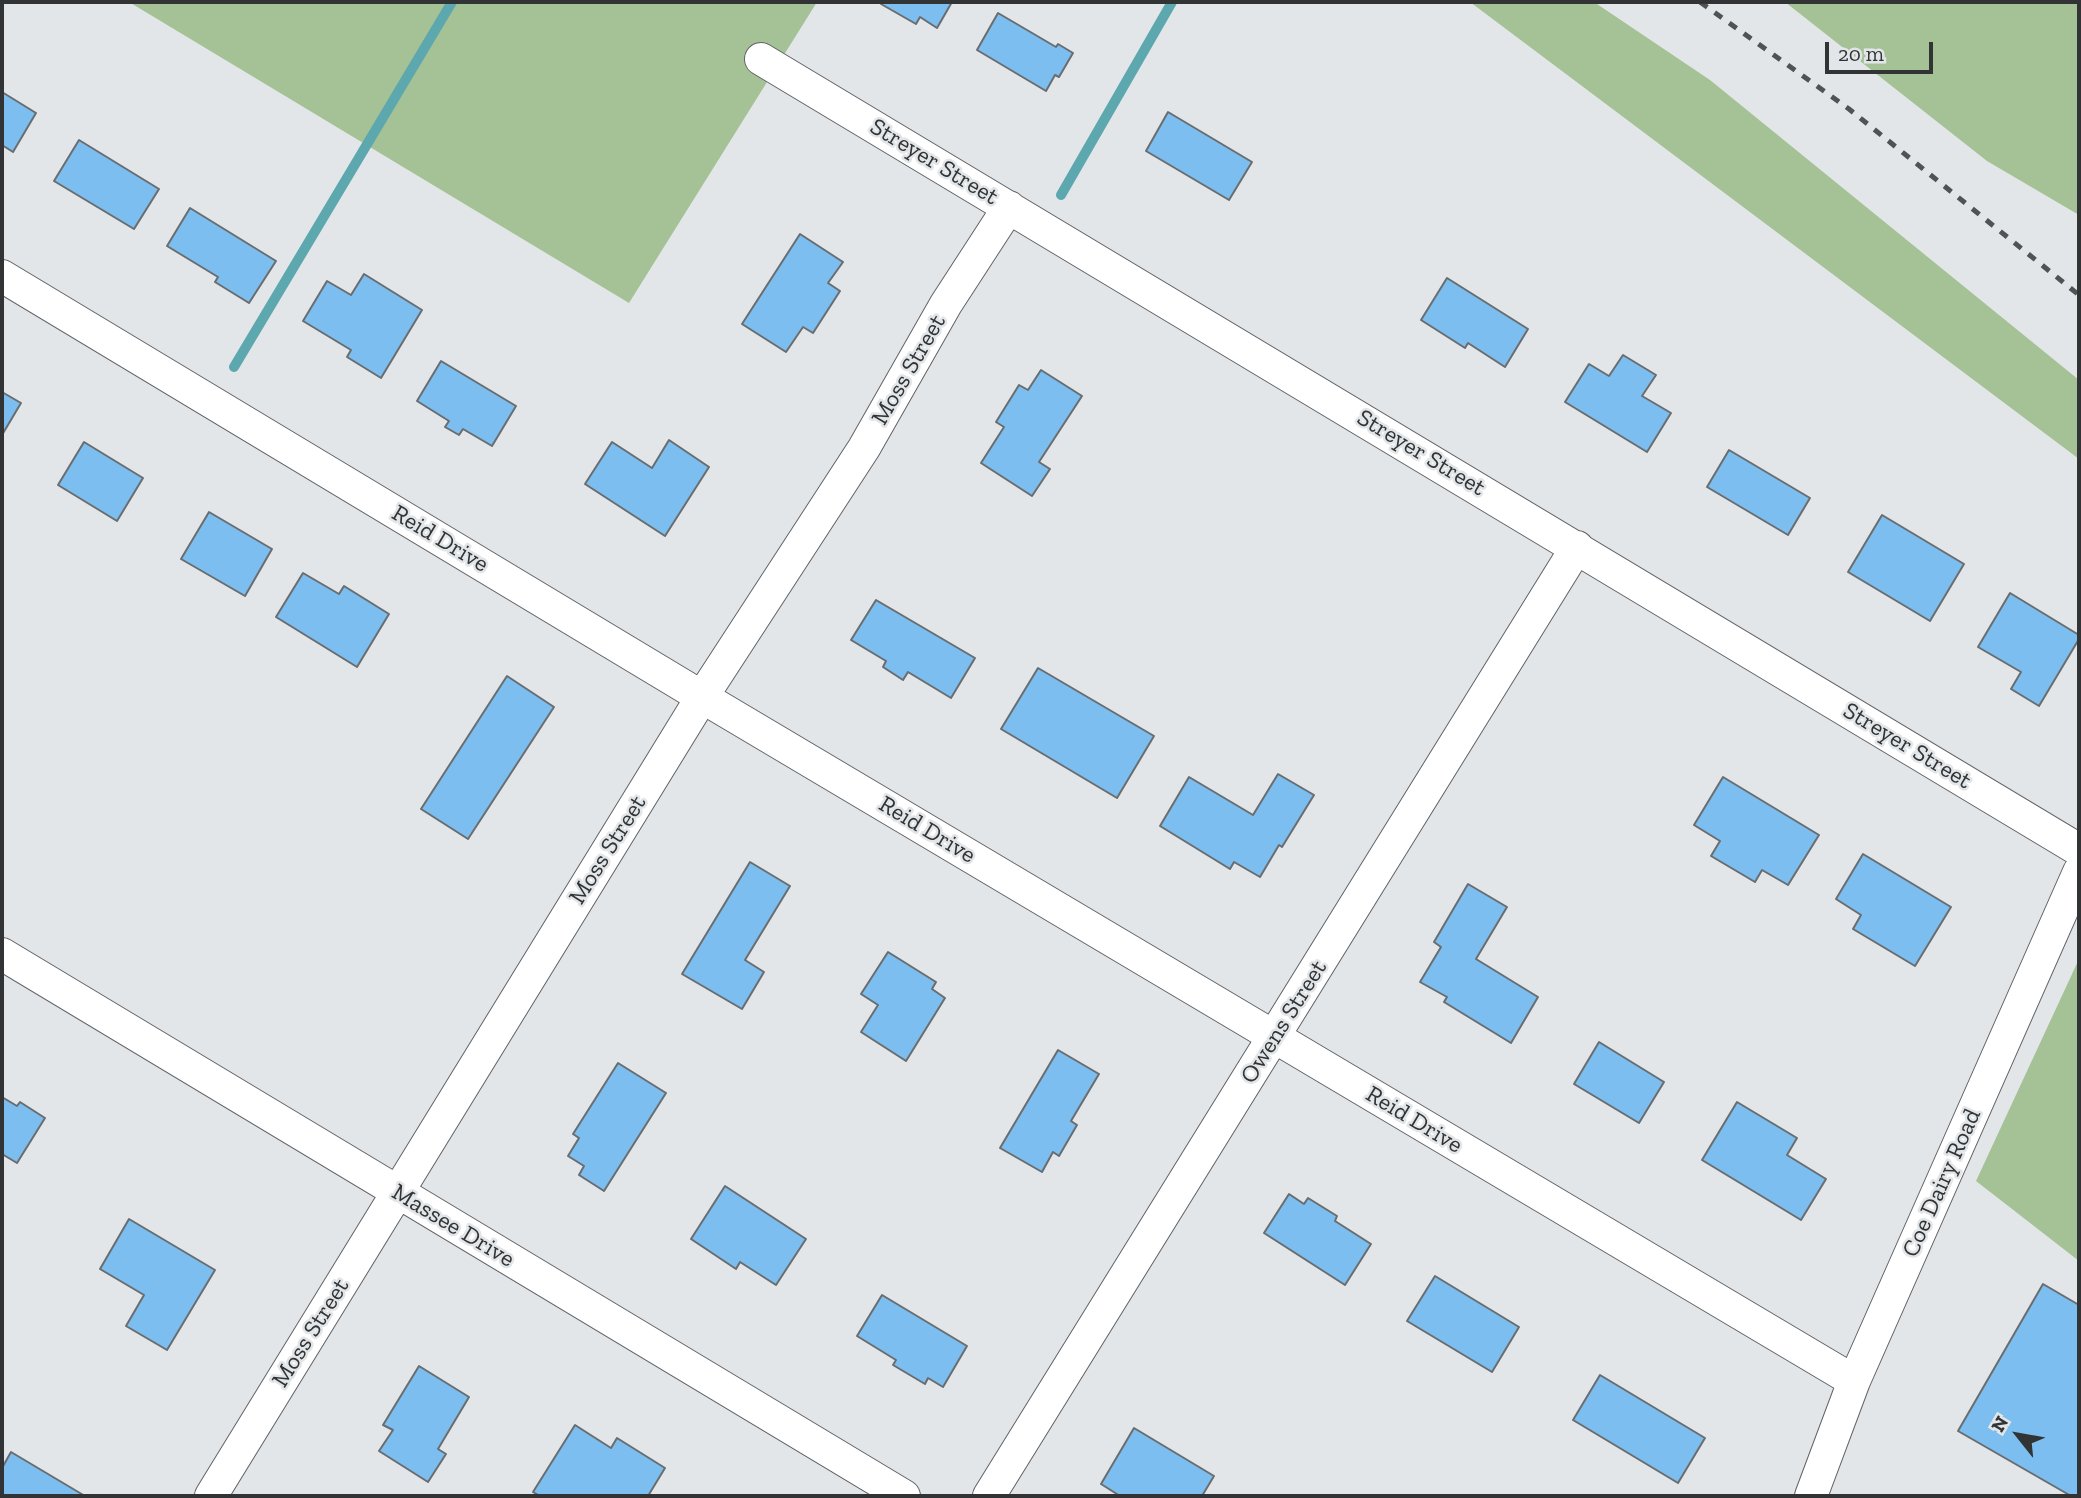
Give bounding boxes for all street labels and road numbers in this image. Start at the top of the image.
street label: Streyer Street [865,112,1003,212]
street label: Moss Street [866,310,952,430]
street label: Streyer Street [1352,403,1490,503]
street label: Reid Drive [386,499,494,579]
street label: Streyer Street [1838,696,1976,796]
street label: Moss Street [563,790,653,910]
street label: Reid Drive [873,790,981,870]
street label: Owens Street [1235,955,1333,1089]
street label: Reid Drive [1360,1080,1468,1160]
street label: Coe Dairy Road [1896,1104,1988,1262]
street label: Massee Drive [386,1178,520,1274]
street label: Moss Street [266,1273,356,1393]

